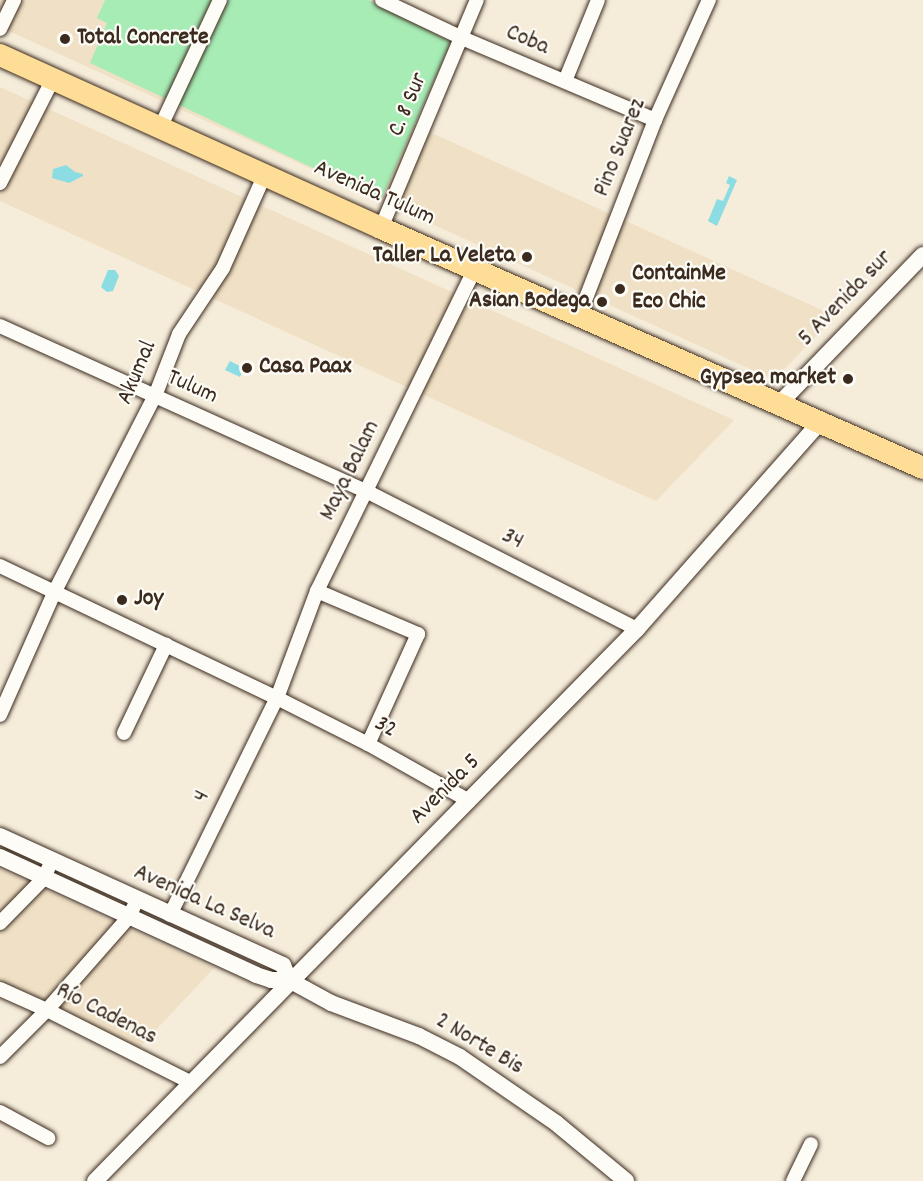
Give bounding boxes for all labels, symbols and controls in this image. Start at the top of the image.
street label: Coba [501,19,553,63]
place label: Total Concrete [77,25,209,53]
marker: Total Concrete [58,32,72,46]
street label: C. 8 Sur [383,69,435,141]
street label: Pino Suarez [588,95,654,201]
street label: Avenida Tulum [309,154,439,234]
place label: Taller La Veleta [373,243,515,271]
street label: 5 Avenida sur [793,245,899,353]
marker: Taller La Veleta [520,250,534,264]
place label: ContainMe Eco Chic [632,261,726,317]
marker: ContainMe Eco Chic [613,282,627,296]
place label: Asian Bodega [469,288,590,316]
marker: Asian Bodega [595,295,609,309]
street label: Akumal [112,337,164,409]
place label: Casa Paax [259,354,351,382]
marker: Casa Paax [240,361,254,375]
street label: Tulum [162,364,222,412]
place label: Gypsea market [700,365,836,393]
marker: Gypsea market [841,372,855,386]
street label: Maya Balam [314,416,388,526]
street label: 34 [496,522,528,558]
place label: Joy [134,586,163,614]
marker: Joy [115,593,129,607]
street label: 32 [369,710,401,746]
street label: Avenida 5 [405,749,487,831]
street label: 4 [188,786,218,808]
street label: Avenida La Selva [129,859,279,947]
street label: Río Cadenas [51,977,161,1053]
street label: 2 Norte Bis [429,1007,529,1083]

